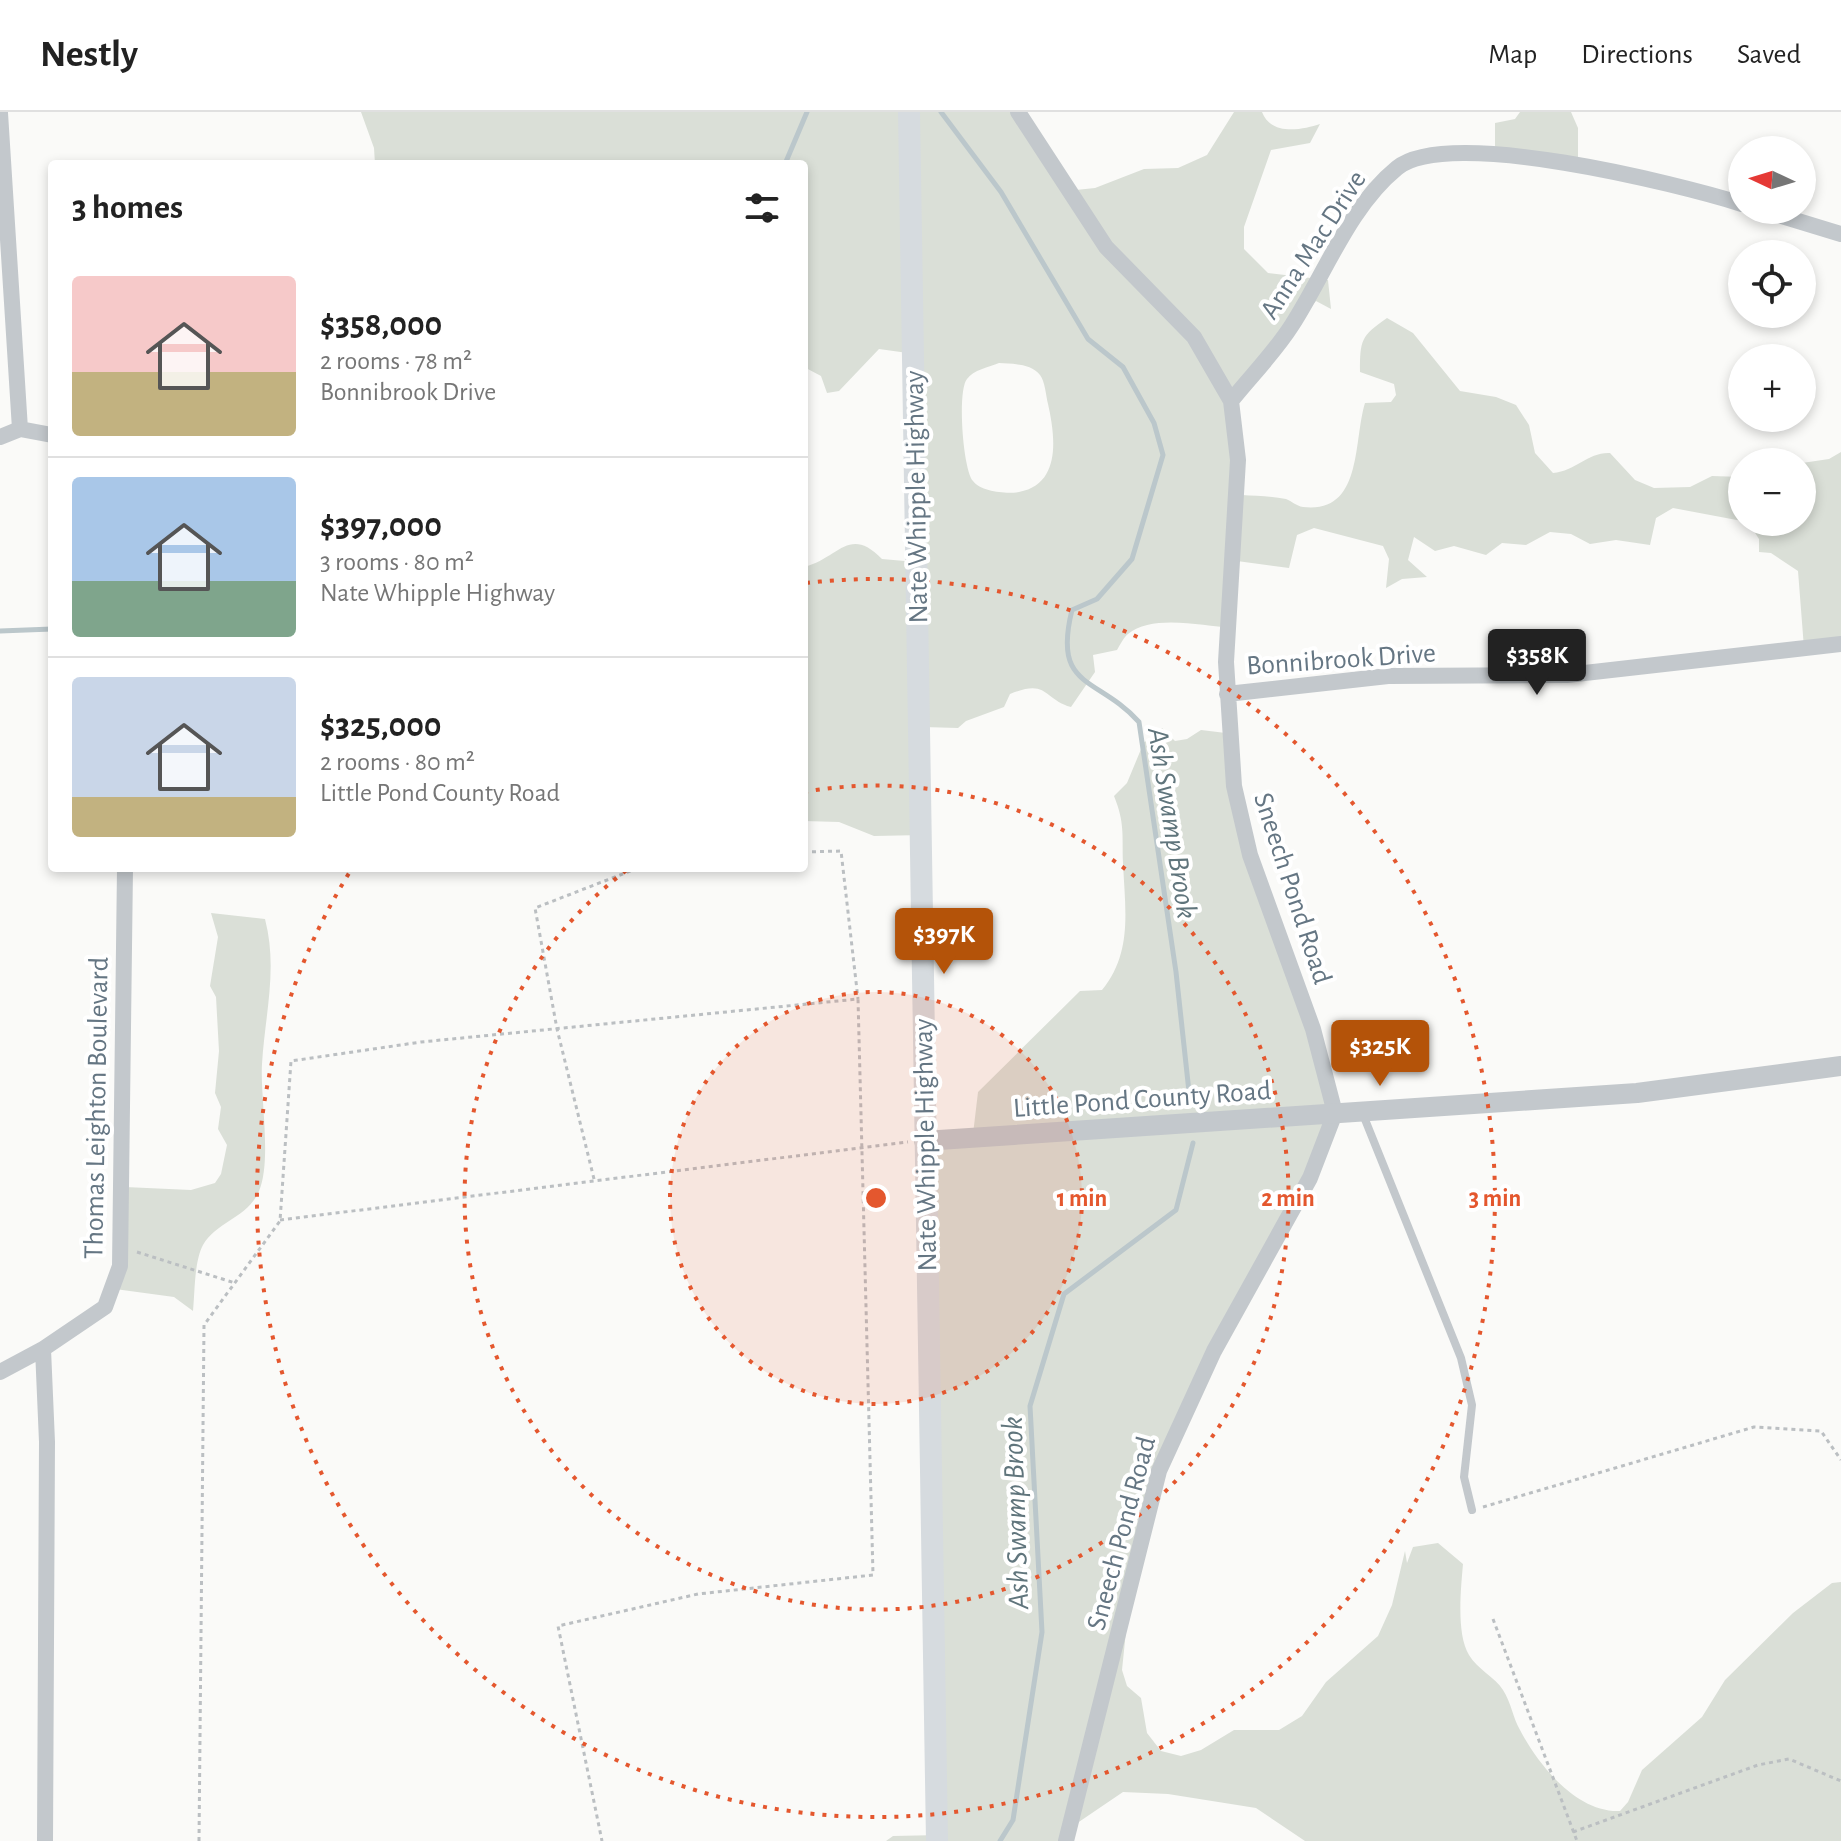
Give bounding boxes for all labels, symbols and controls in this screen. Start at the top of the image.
text: Nestly [40,36,138,74]
text: Map [1488,41,1537,69]
text: Directions [1581,41,1693,69]
text: Saved [1737,41,1801,69]
north arrow [1728,136,1816,224]
map controls [1728,136,1816,536]
street label: Anna Mac Drive [1256,166,1372,324]
icon: filters [740,186,784,230]
text: 3 homes [72,191,183,225]
button: locate [1728,240,1816,328]
icon: home [136,308,232,404]
text: $358,000 [320,308,442,342]
button: + [1728,344,1816,432]
text: 2 rooms · 78 m² [320,348,472,374]
street label: Nate Whipple Highway [901,370,933,624]
text: Bonnibrook Drive [320,379,496,405]
button: − [1728,448,1816,536]
icon: home [136,509,232,605]
text: $397,000 [320,509,442,543]
text: 3 rooms · 80 m² [320,549,474,575]
text: Nate Whipple Highway [320,580,555,606]
pin: $358K [1481,629,1593,697]
street label: Bonnibrook Drive [1245,639,1437,681]
text: $358K [1506,642,1568,668]
icon: home [136,709,232,805]
text: $325,000 [320,709,442,743]
water label: Ash Swamp Brook [1142,725,1202,921]
text: 2 rooms · 80 m² [320,749,475,775]
text: Little Pond County Road [320,780,560,806]
street label: Sneech Pond Road [1248,790,1336,988]
pin: $397K [888,908,1000,976]
text: $397K [913,921,975,947]
street label: Thomas Leighton Boulevard [80,957,114,1259]
street label: Nate Whipple Highway [910,1018,942,1272]
pin: $325K [1324,1020,1436,1088]
text: $325K [1349,1033,1411,1059]
street label: Little Pond County Road [1012,1077,1272,1123]
centre of rings [862,1184,890,1212]
text: 1 min [1057,1187,1107,1211]
text: 2 min [1261,1187,1315,1211]
text: 3 min [1469,1187,1521,1211]
water label: Ash Swamp Brook [998,1416,1034,1611]
street label: Sneech Pond Road [1083,1434,1161,1633]

